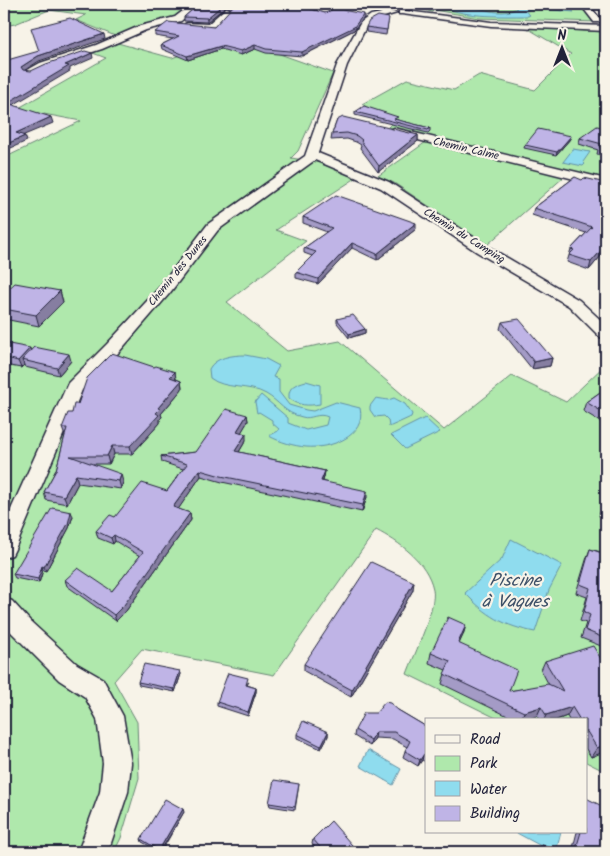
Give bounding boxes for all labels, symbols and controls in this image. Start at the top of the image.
north arrow [538,22,588,72]
text: N [558,25,567,47]
street label: Chemin Calme [431,133,501,165]
street label: Chemin du Camping [419,204,509,268]
street label: Chemin des Dunes [144,231,212,310]
water label: Piscine à Vagues [482,567,551,617]
legend [425,718,588,834]
text: Road [470,728,501,752]
text: Park [470,752,498,776]
text: Water [470,778,507,802]
text: Building [470,802,520,826]

